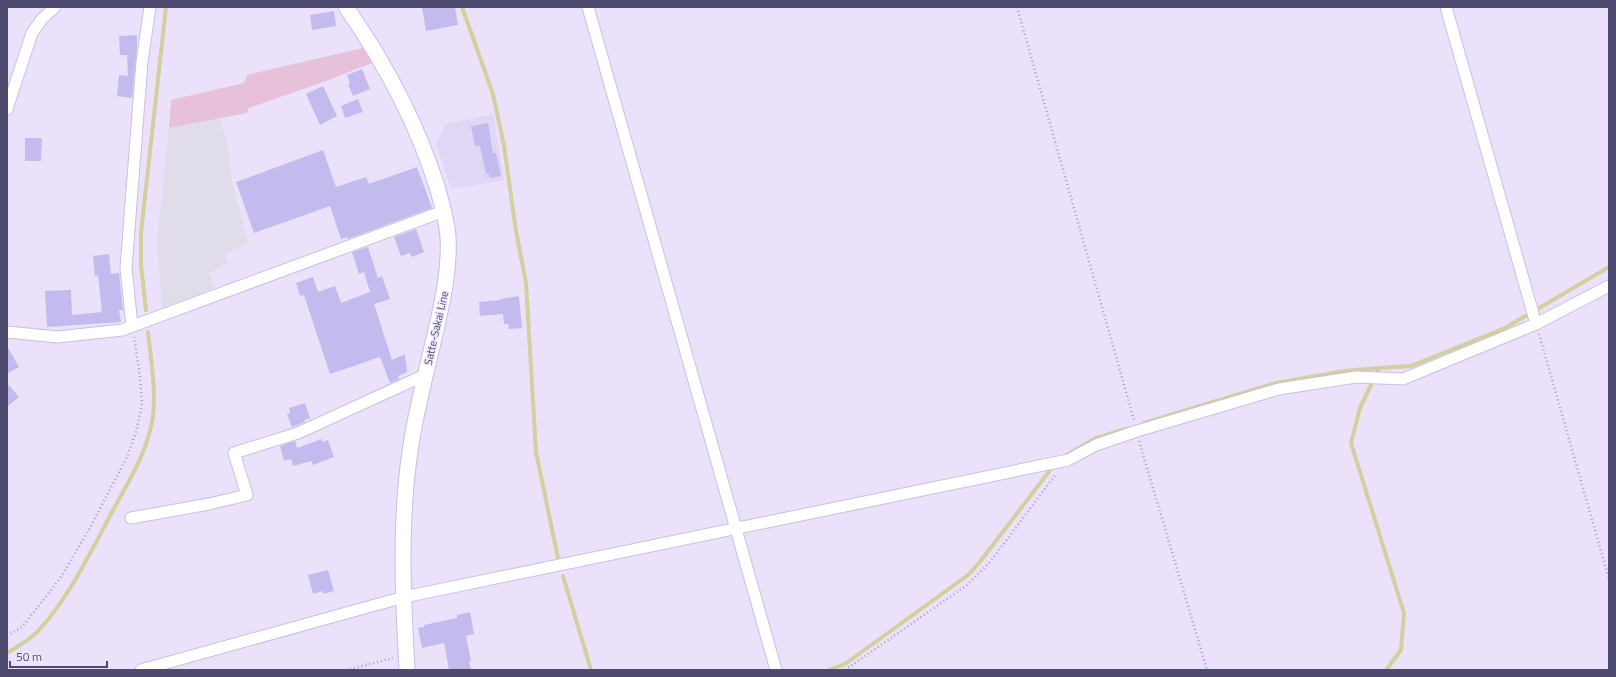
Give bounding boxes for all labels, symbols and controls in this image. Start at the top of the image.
street label: Satte-Sakai Line [420,289,452,367]
scale bar [10,643,107,669]
text: 50 m [16,647,42,666]

